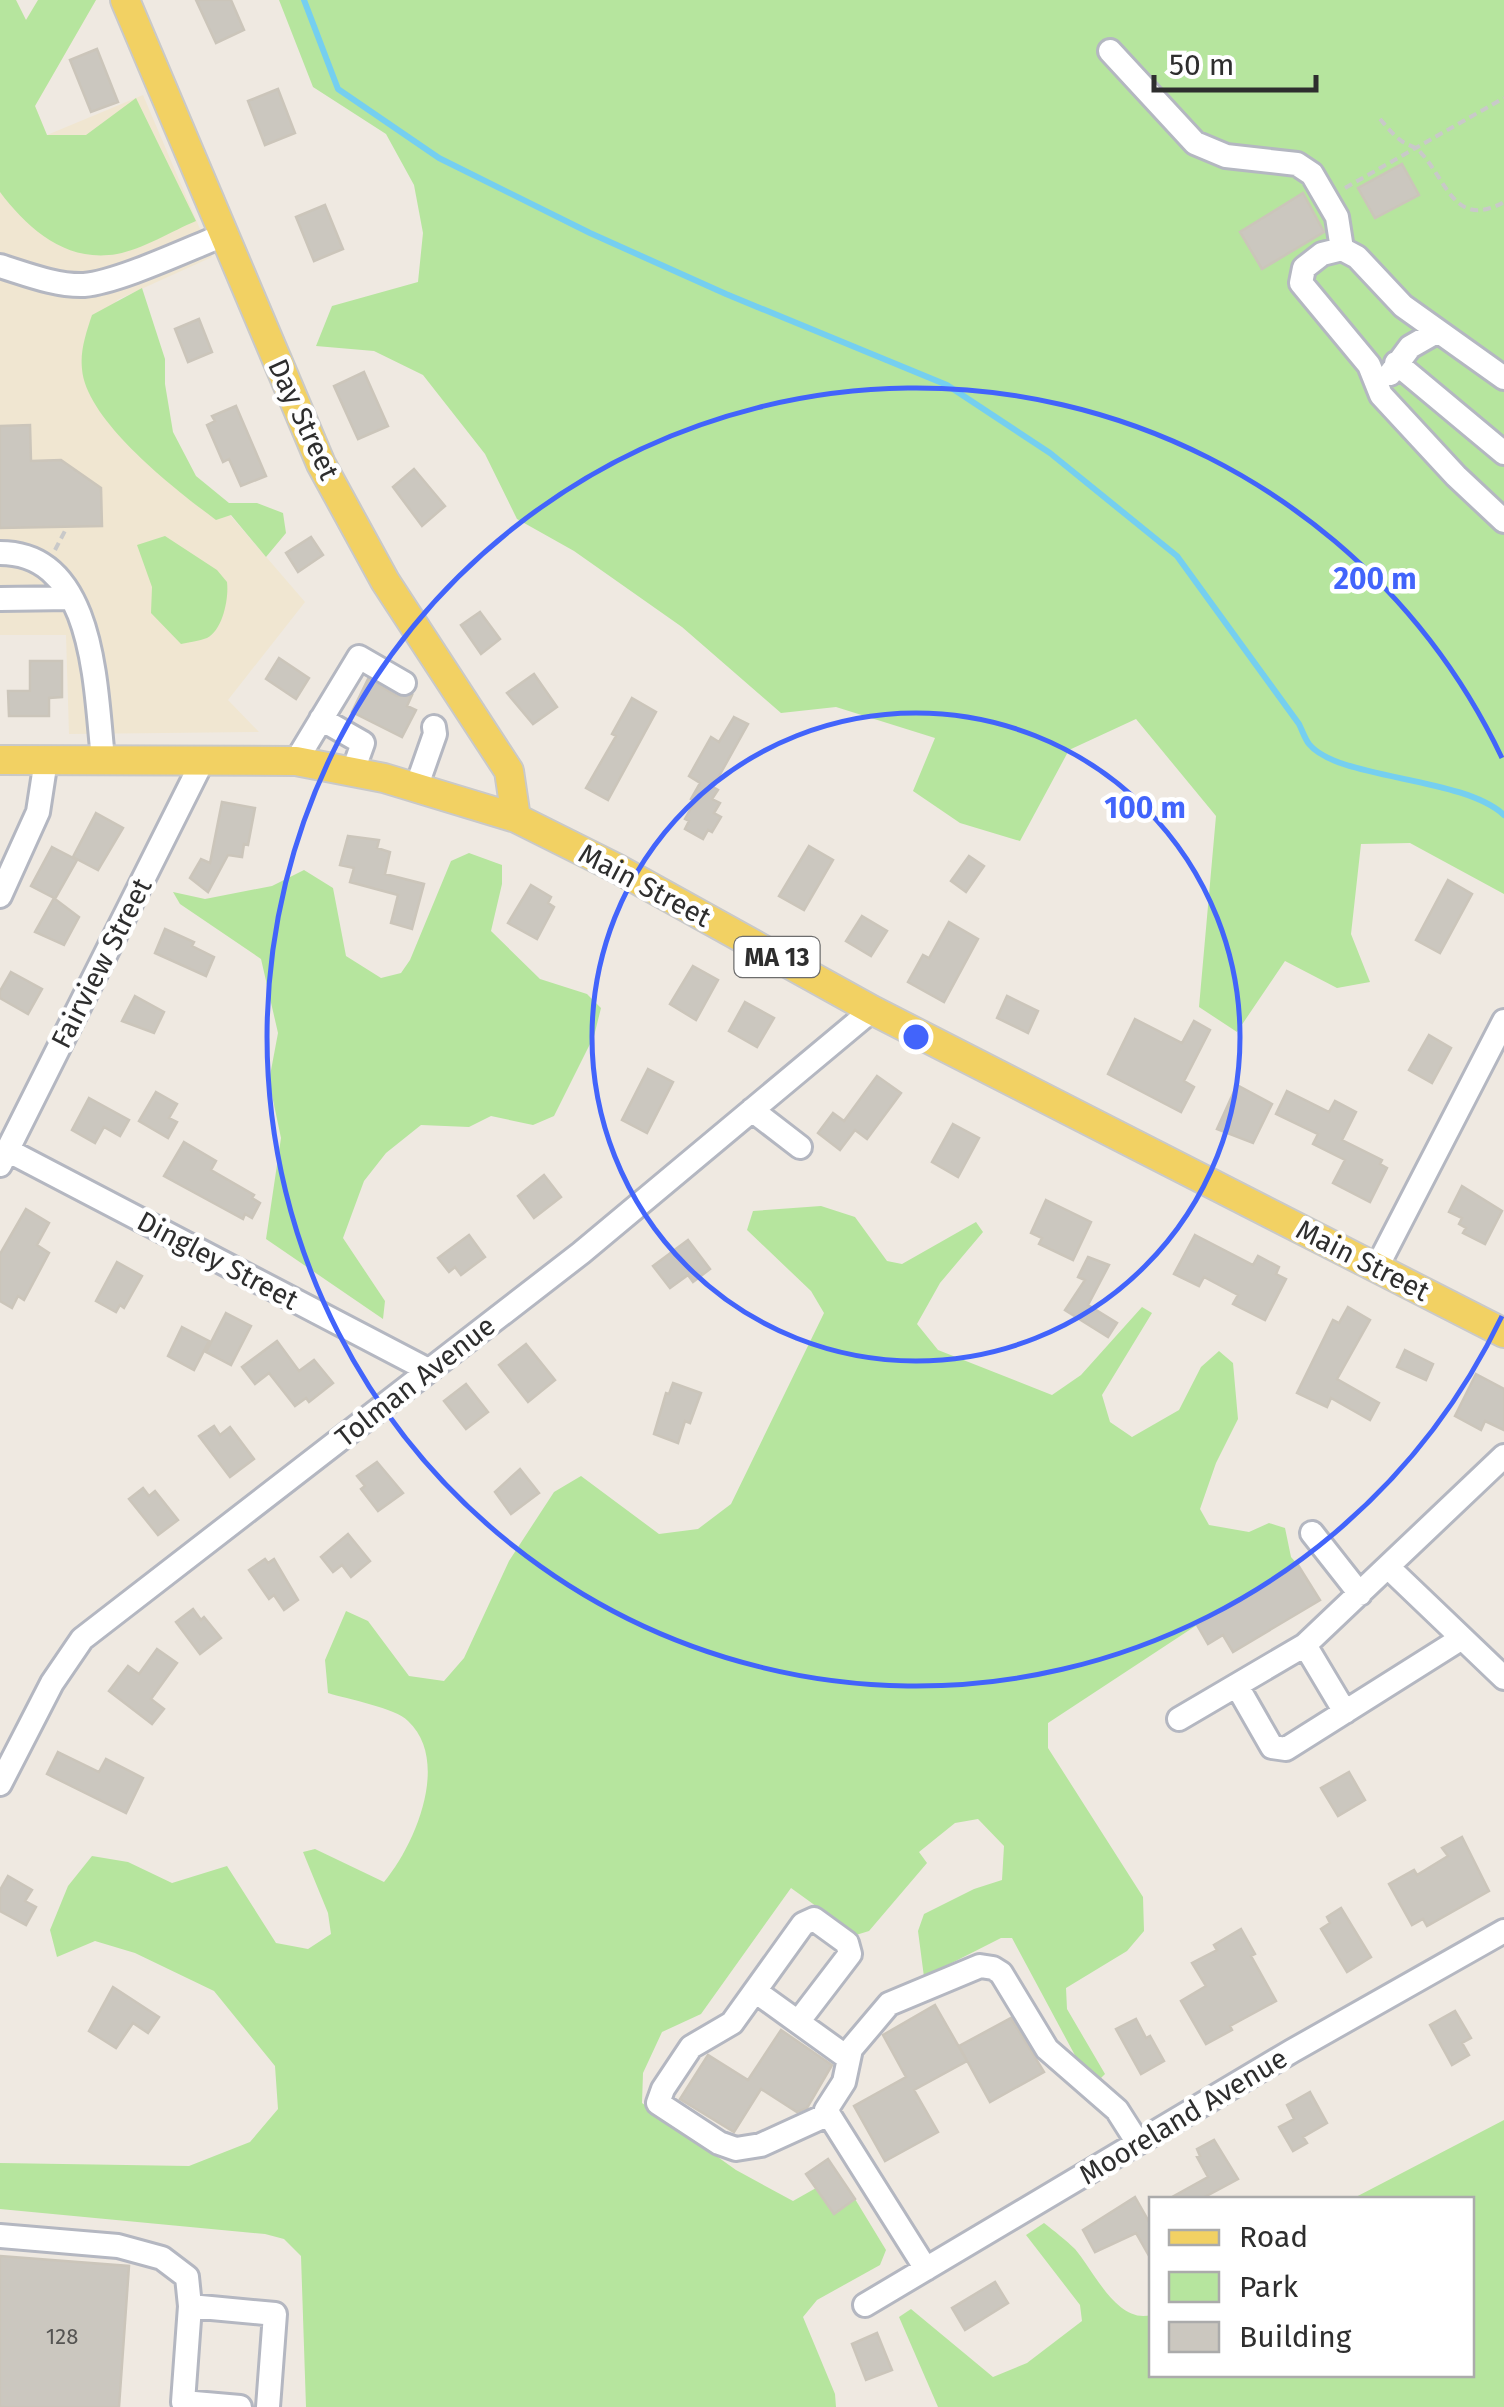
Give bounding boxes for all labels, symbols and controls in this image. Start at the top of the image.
scale bar [1154,30,1316,92]
text: 50 m [1169,47,1234,83]
street label: Day Street [261,353,346,486]
text: 200 m [1333,561,1417,597]
text: 100 m [1104,790,1186,826]
street label: Main Street [573,837,717,934]
street label: Fairview Street [44,872,159,1054]
road number: MA 13 [734,937,820,977]
centre of rings [898,1019,934,1055]
street label: Dingley Street [132,1204,305,1317]
street label: Main Street [1291,1213,1436,1308]
street label: Tolman Avenue [329,1309,502,1454]
street label: Mooreland Avenue [1073,2041,1293,2191]
legend [1149,2197,1474,2377]
text: Road [1239,2219,1308,2255]
text: Park [1239,2269,1299,2305]
text: Building [1239,2319,1352,2355]
house number: 128 [46,2323,78,2350]

